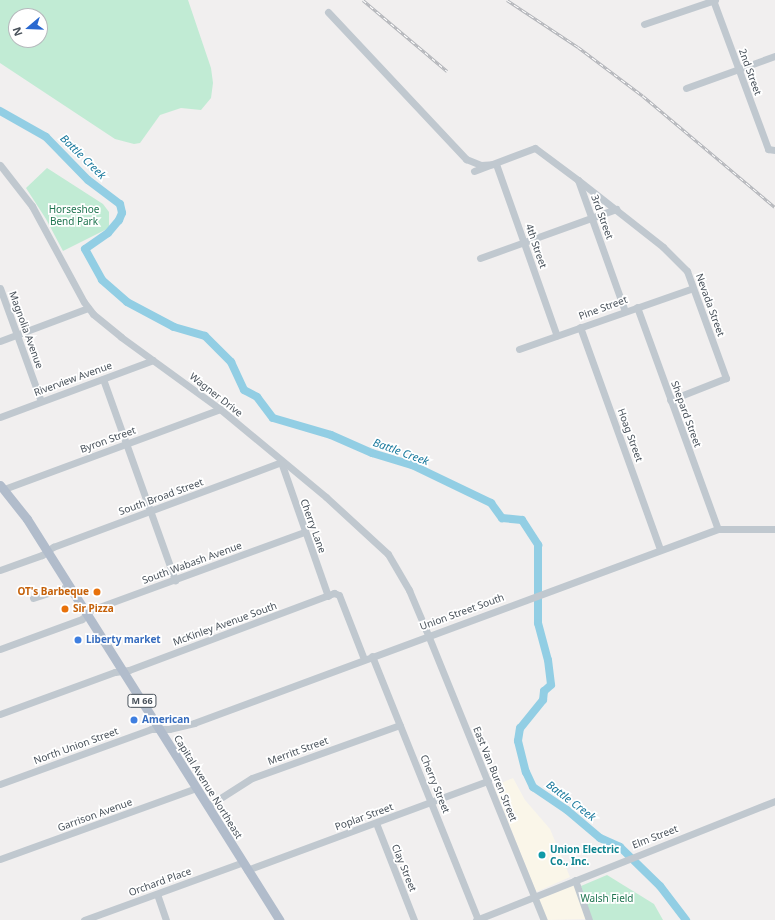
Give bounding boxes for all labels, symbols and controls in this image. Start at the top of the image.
north arrow [8,8,48,48]
text: N [9,25,26,38]
street label: 2nd Street [736,47,764,97]
water label: Battle Creek [57,132,109,182]
street label: 3rd Street [588,193,616,241]
park label: Horseshoe Bend Park [49,203,99,226]
street label: 4th Street [523,222,549,270]
street label: Nevada Street [693,272,727,338]
street label: Magnolia Avenue [6,290,46,370]
street label: Pine Street [577,294,629,322]
street label: Riverview Avenue [32,359,114,399]
street label: Wagner Drive [187,371,245,419]
street label: Shepard Street [668,379,704,449]
street label: Hoag Street [615,407,645,463]
street label: Byron Street [79,424,137,456]
water label: Battle Creek [371,436,431,468]
street label: South Broad Street [117,476,205,518]
street label: Cherry Lane [298,497,328,555]
street label: South Wabash Avenue [140,539,244,587]
place label: OT's Barbeque [17,586,89,598]
marker: OT's Barbeque [92,587,102,597]
street label: Union Street South [418,591,506,633]
street label: McKinley Avenue South [171,600,279,648]
place label: Sir Pizza [73,603,114,615]
marker: Sir Pizza [60,604,70,614]
place label: Liberty market [86,634,161,646]
marker: Liberty market [73,635,83,645]
road number: M 66 [127,694,157,708]
place label: American [142,714,190,726]
marker: American [129,715,139,725]
street label: North Union Street [32,725,120,767]
street label: East Van Buren Street [470,725,520,823]
street label: Capital Avenue Northeast [171,733,245,841]
street label: Merritt Street [266,735,330,767]
street label: Cherry Street [418,753,452,815]
water label: Battle Creek [544,778,598,824]
street label: Garrison Avenue [56,796,134,834]
street label: Poplar Street [333,801,395,833]
street label: Elm Street [630,823,680,851]
street label: Clay Street [389,843,419,893]
place label: Union Electric Co., Inc. [550,843,619,866]
marker: Union Electric Co., Inc. [537,850,547,860]
street label: Orchard Place [127,865,193,899]
park label: Walsh Field [581,893,633,905]

